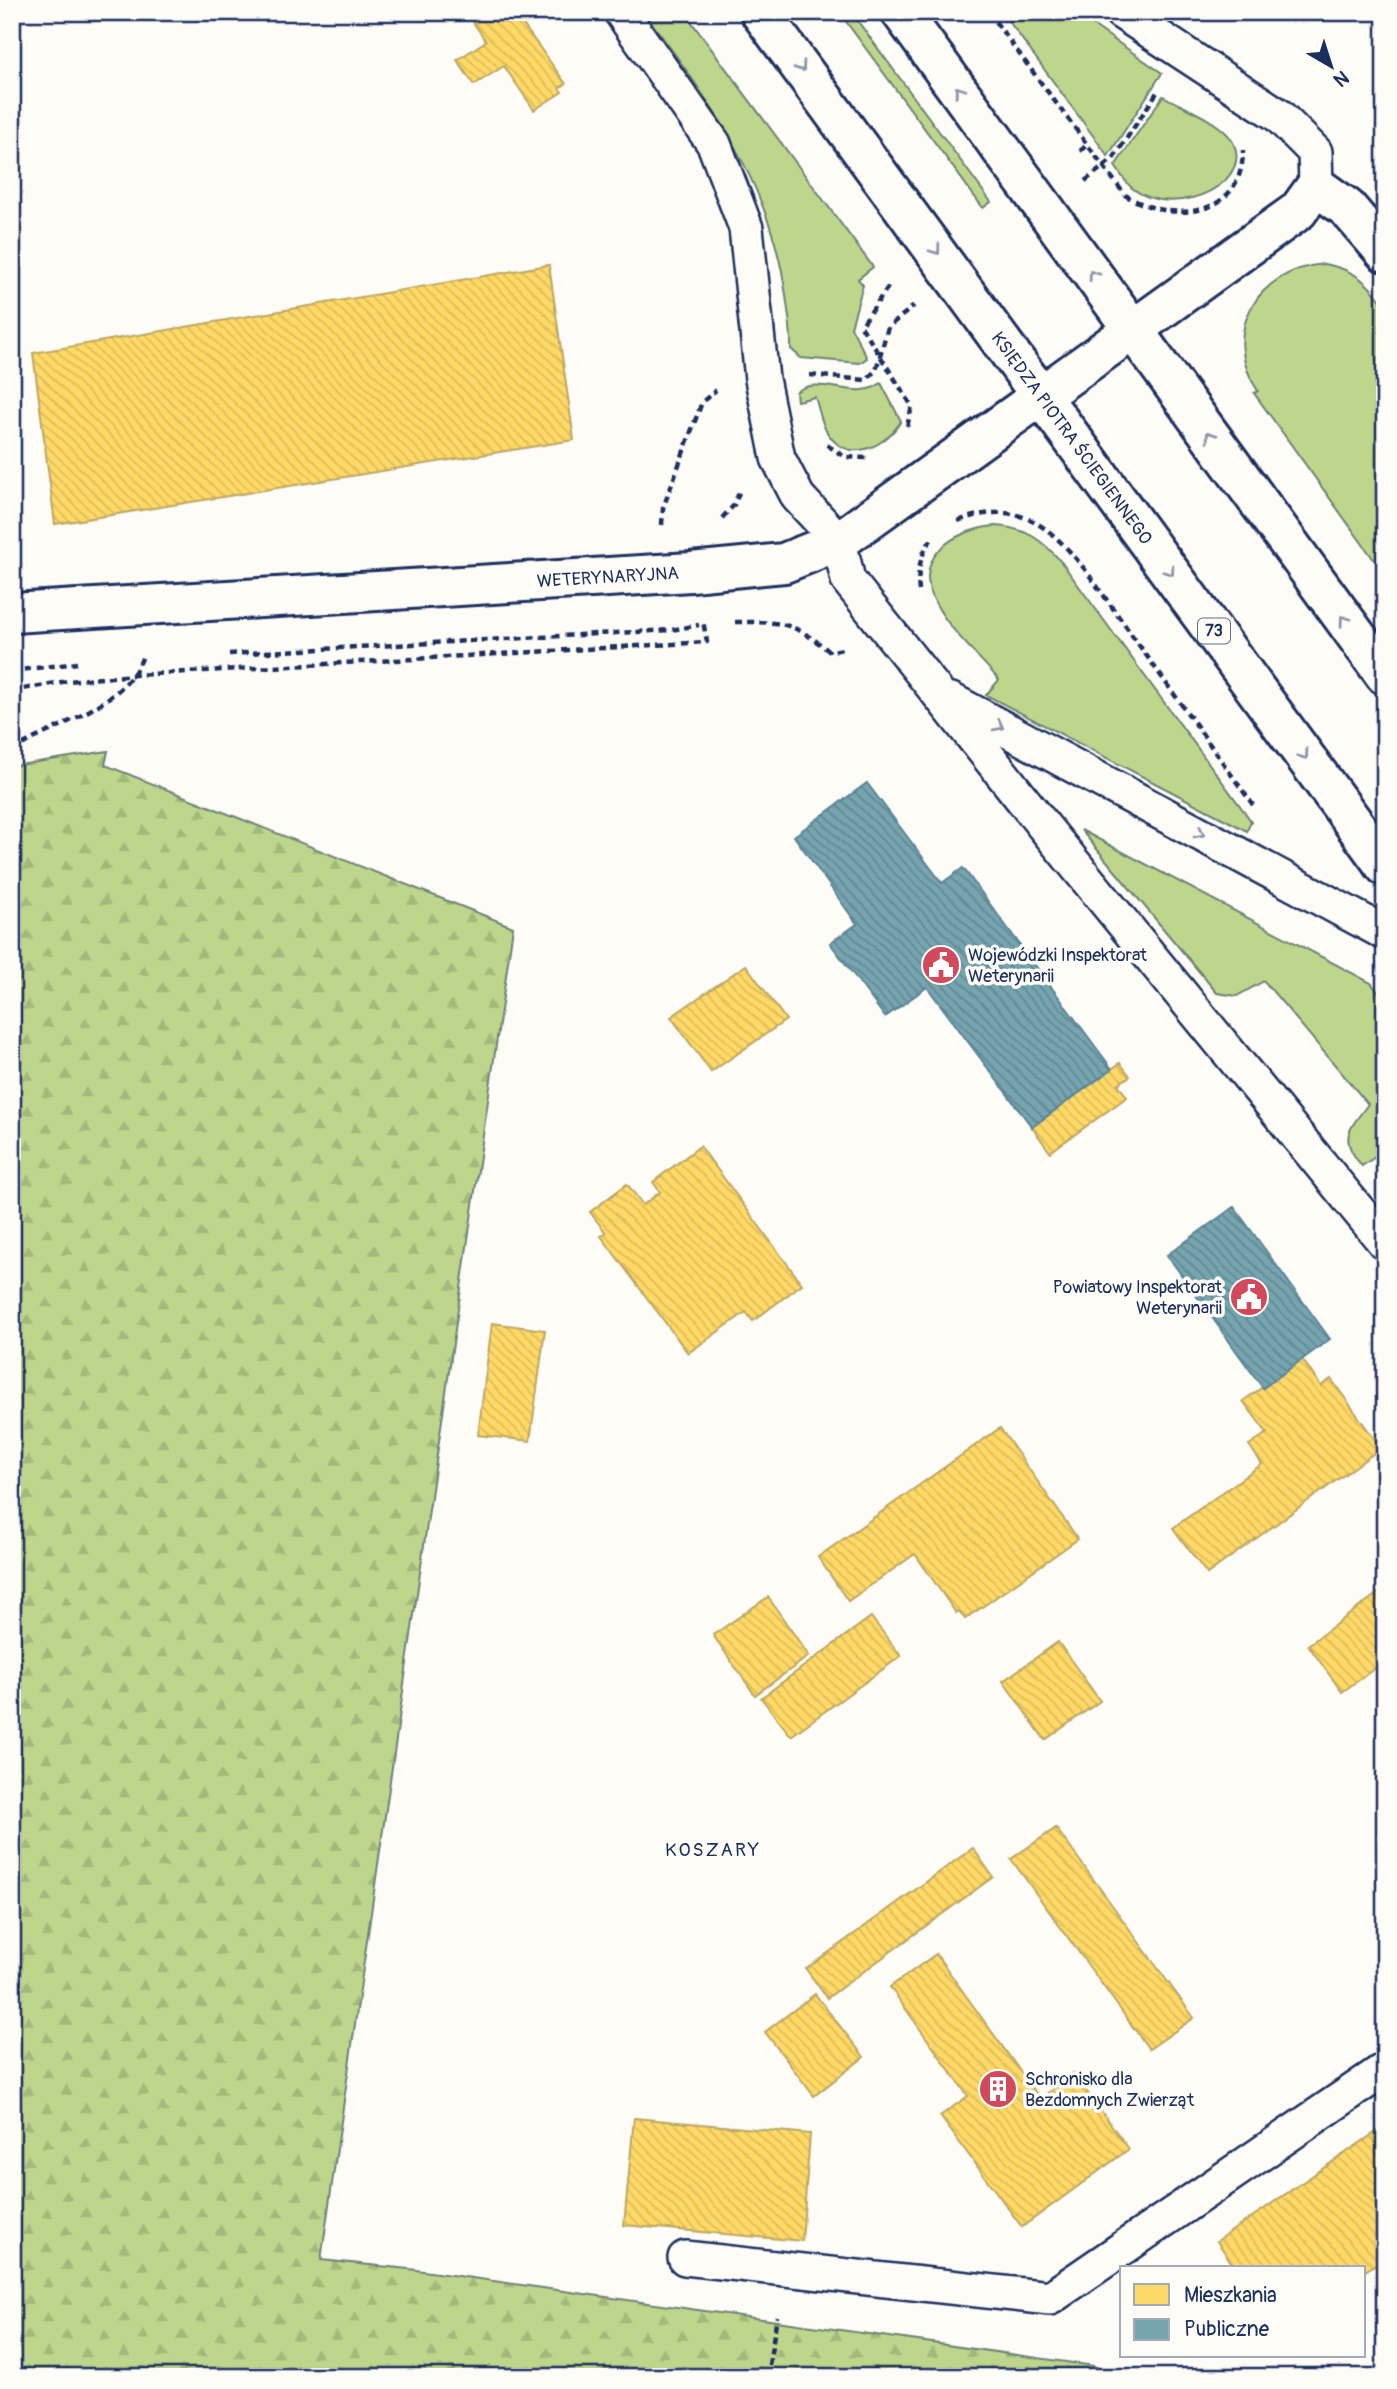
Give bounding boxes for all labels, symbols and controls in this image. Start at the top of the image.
north arrow [1296,32,1366,102]
one-way arrow [793,59,805,72]
text: N [1328,65,1354,92]
one-way arrow [954,86,967,99]
one-way arrow [928,242,940,255]
one-way arrow [1088,270,1101,283]
street label: KSIĘDZA PIOTRA ŚCIEGIENNEGO [986,327,1157,549]
one-way arrow [1206,431,1218,444]
street label: WETERYNARYJNA [536,561,680,593]
one-way arrow [1162,563,1175,576]
one-way arrow [1340,615,1353,628]
road number: 73 [1198,618,1230,644]
one-way arrow [992,718,1005,732]
one-way arrow [1296,747,1308,760]
one-way arrow [1193,825,1206,838]
public building icon: Wojewódzki Inspektorat Weterynarii [920,944,962,986]
place label: Wojewódzki Inspektorat Weterynarii [968,944,1148,988]
place label: Powiatowy Inspektorat Weterynarii [1053,1276,1223,1320]
public building icon: Powiatowy Inspektorat Weterynarii [1228,1276,1270,1318]
district label: KOSZARY [665,1838,761,1862]
building icon: Schronisko dla Bezdomnych Zwierząt [977,2068,1019,2110]
place label: Schronisko dla Bezdomnych Zwierząt [1025,2068,1195,2112]
legend [1120,2266,1366,2358]
text: Mieszkania [1184,2282,1277,2309]
text: Publiczne [1184,2316,1270,2343]

